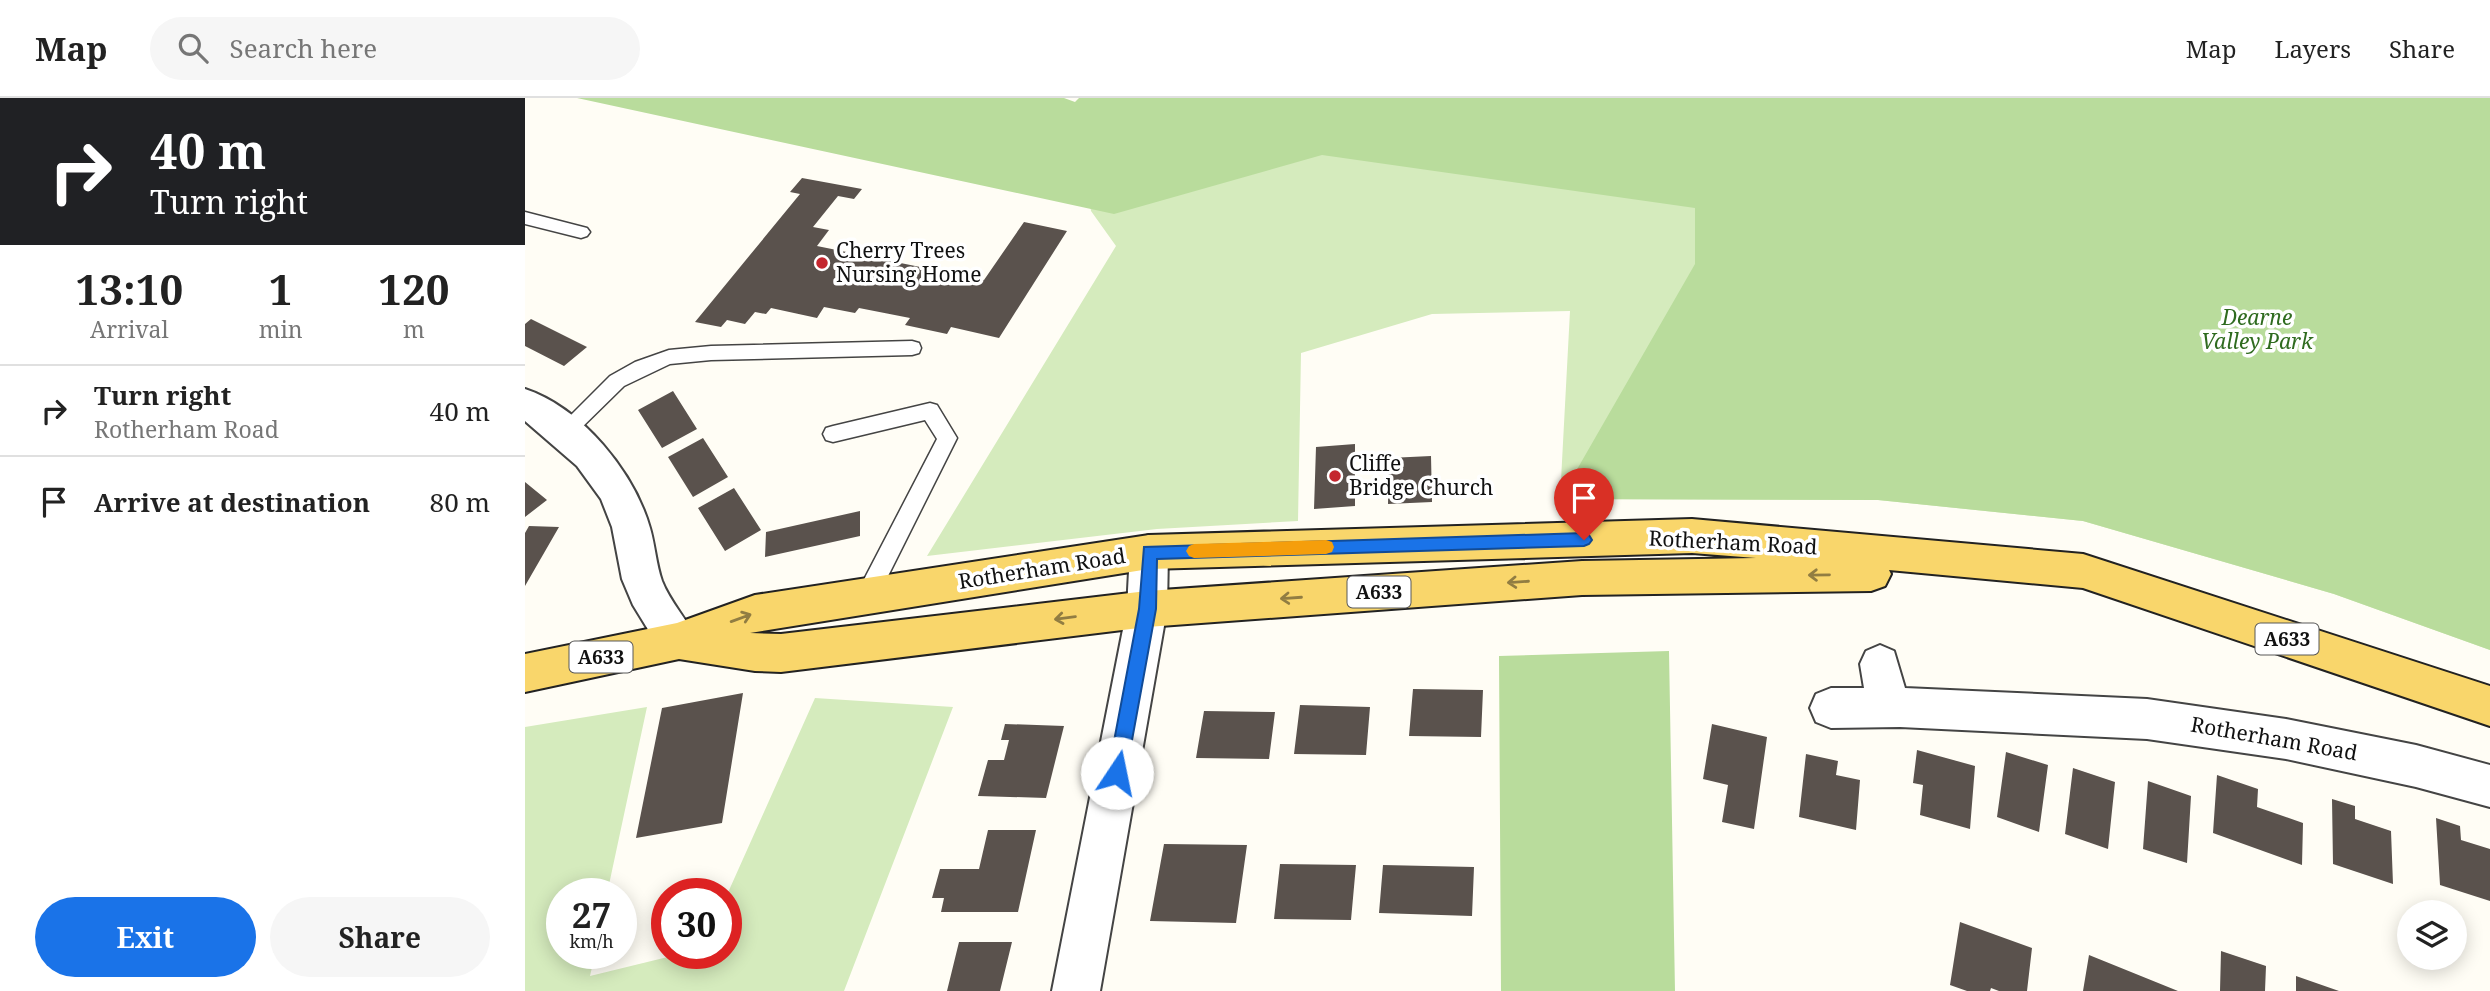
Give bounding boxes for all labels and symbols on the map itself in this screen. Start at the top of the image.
place label: Cherry Trees Nursing Home [836,236,982,288]
marker: Cherry Trees Nursing Home [814,255,830,271]
park label: Dearne Valley Park [2201,303,2314,355]
place label: Cliffe Bridge Church [1349,449,1493,501]
marker: Cliffe Bridge Church [1327,468,1343,484]
pin [1554,468,1614,540]
street label: Rotherham Road [1648,524,1818,560]
street label: Rotherham Road [956,541,1128,595]
one-way arrow [1808,568,1831,582]
road number: A633 [1347,576,1411,607]
one-way arrow [1508,576,1530,589]
one-way arrow [1280,592,1303,605]
one-way arrow [730,611,752,623]
one-way arrow [1054,612,1077,625]
road number: A633 [2255,624,2319,654]
road number: A633 [569,642,633,672]
street label: Rotherham Road [2189,710,2360,766]
position arrow [1080,736,1154,810]
speed limit sign: 30 [651,878,742,969]

